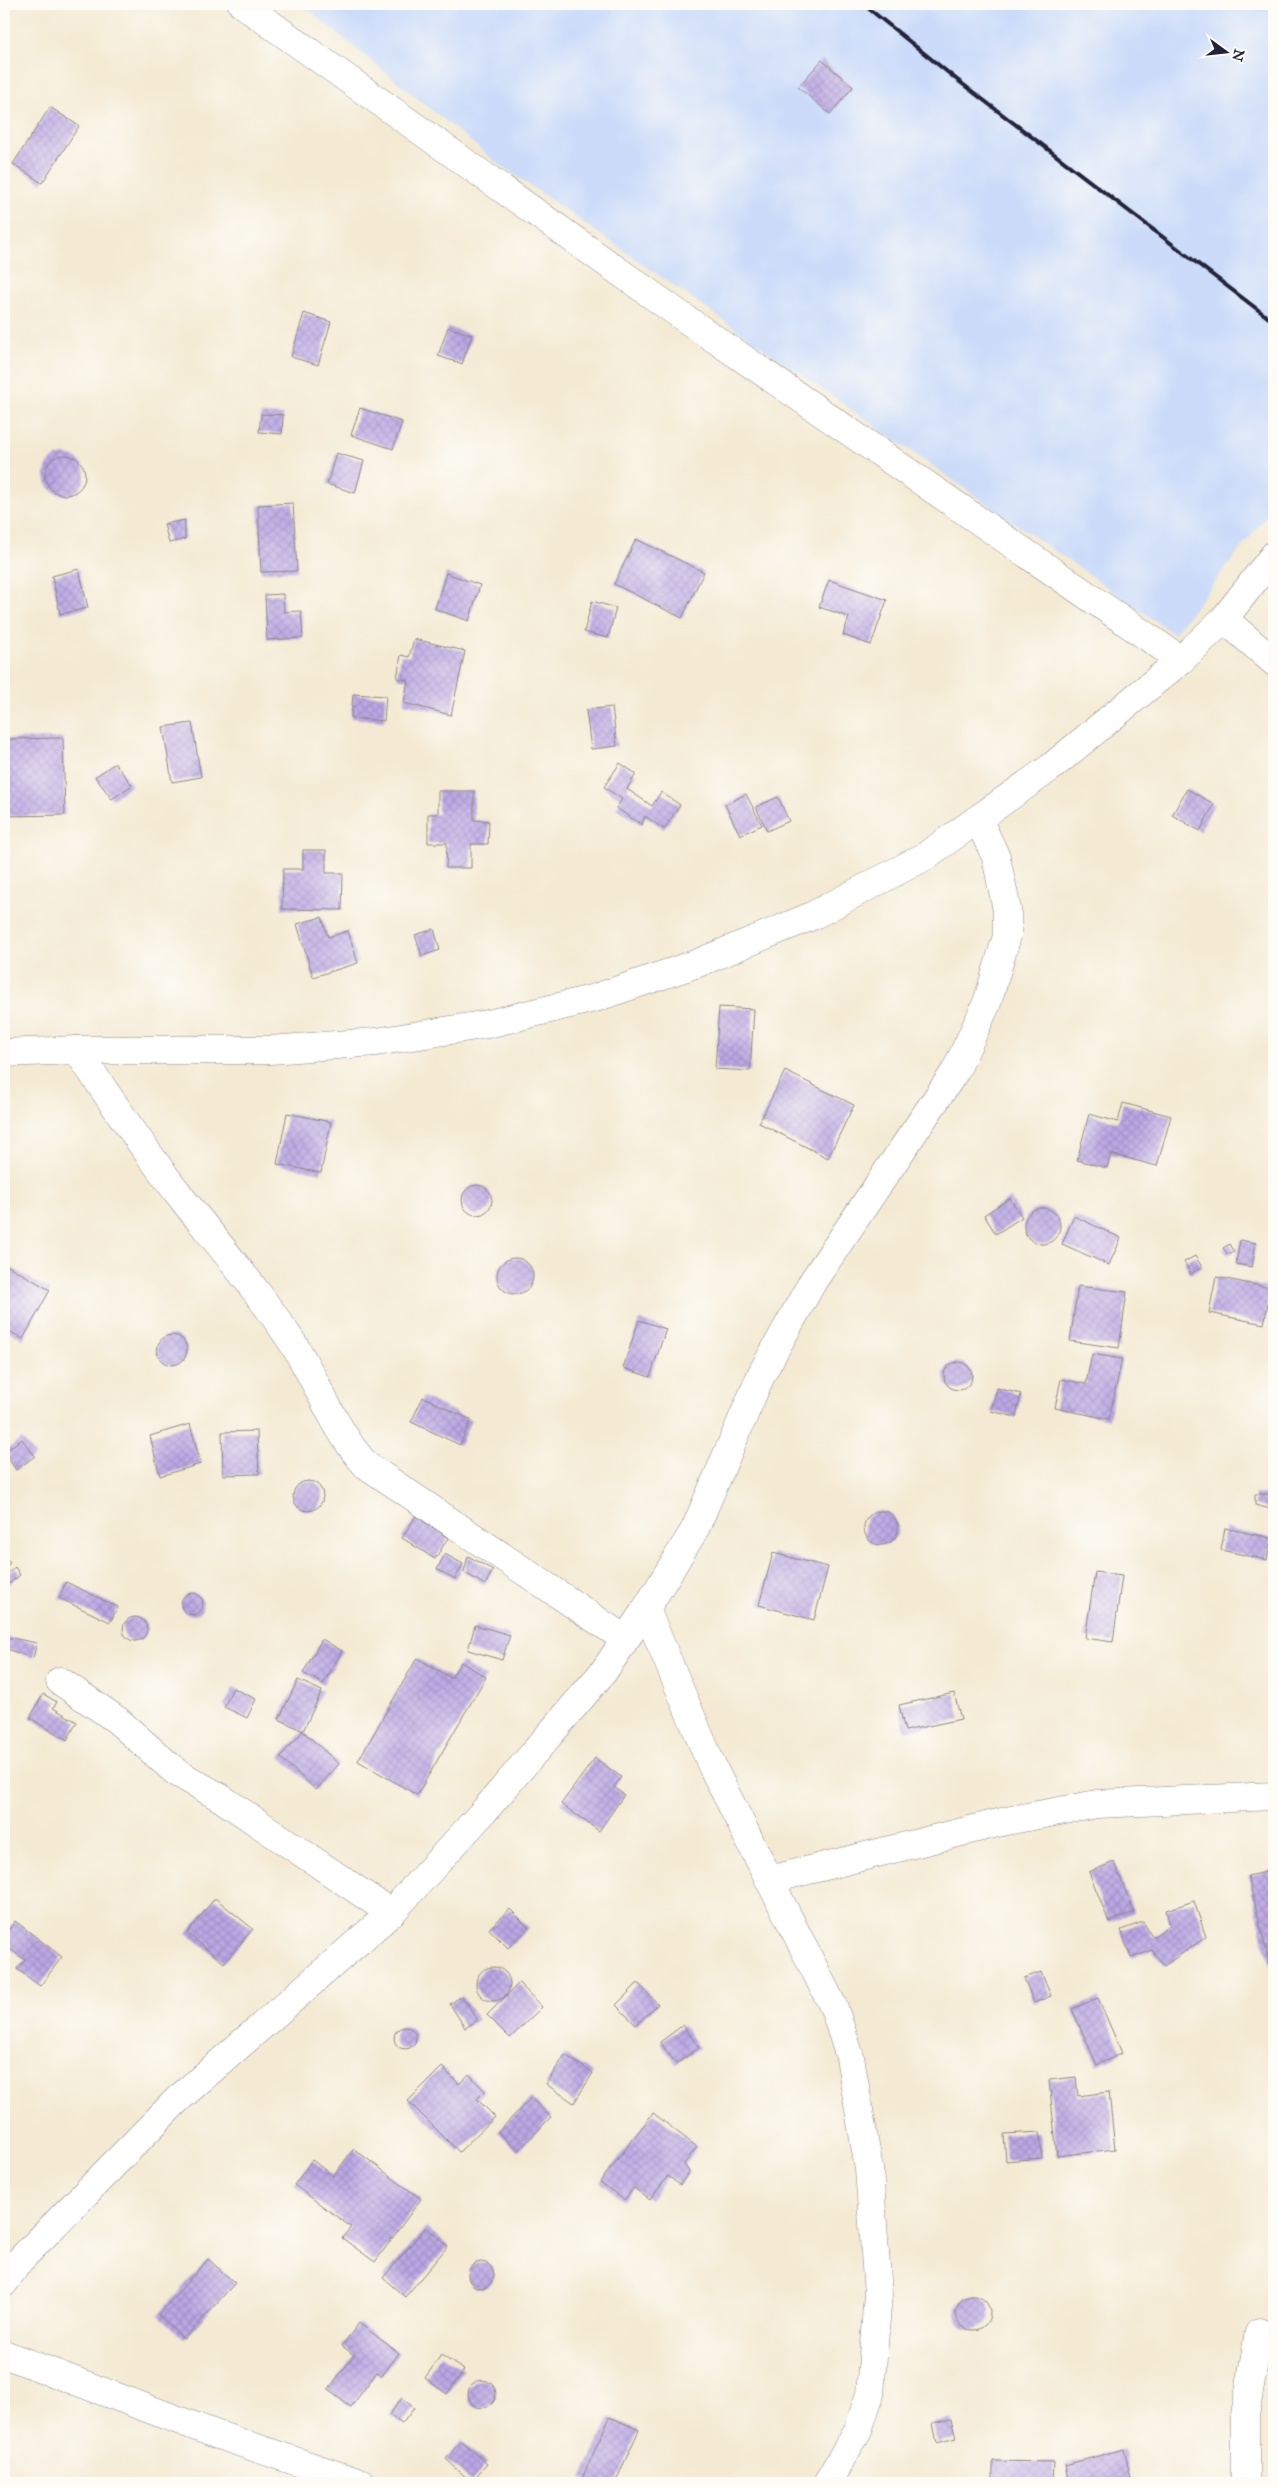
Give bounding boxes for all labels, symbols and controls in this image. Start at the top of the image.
north arrow [1200,28,1250,78]
text: N [1228,47,1248,63]

